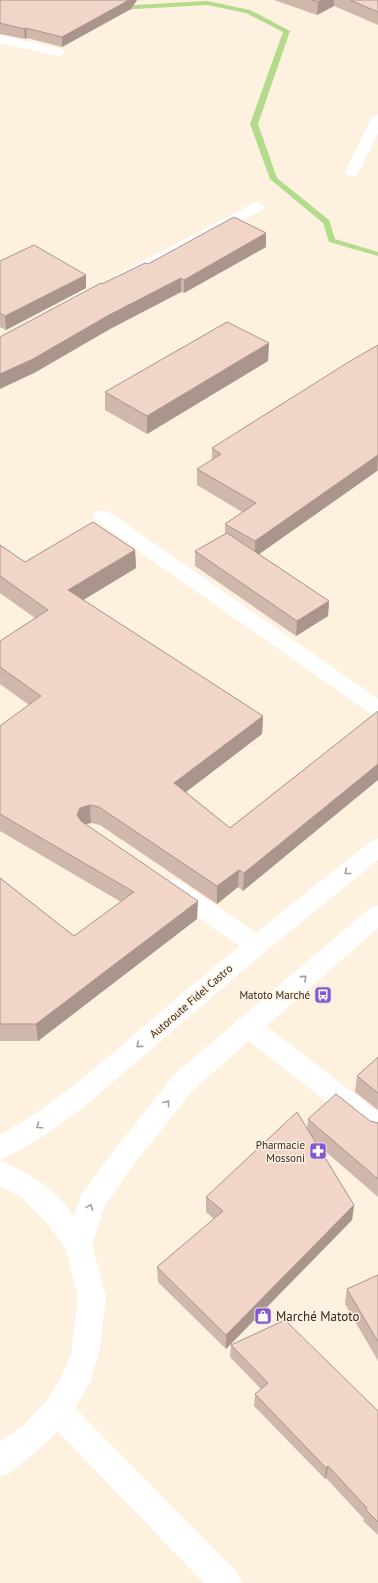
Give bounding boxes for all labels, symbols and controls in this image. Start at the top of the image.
one-way arrow [345,868,352,875]
street label: Autoroute Fidel Castro [147,961,235,1041]
one-way arrow [300,975,307,982]
bus stop icon: Matoto Marché [313,985,333,1005]
place label: Matoto Marché [239,988,310,1002]
one-way arrow [137,1040,144,1047]
one-way arrow [163,1100,170,1107]
one-way arrow [36,1121,43,1128]
place label: Pharmacie Mossoni [256,1138,305,1165]
pharmacy icon: Pharmacie Mossoni [308,1141,328,1161]
one-way arrow [86,1204,94,1211]
shop icon: Marché Matoto [253,1306,273,1326]
place label: Marché Matoto [276,1308,359,1325]

